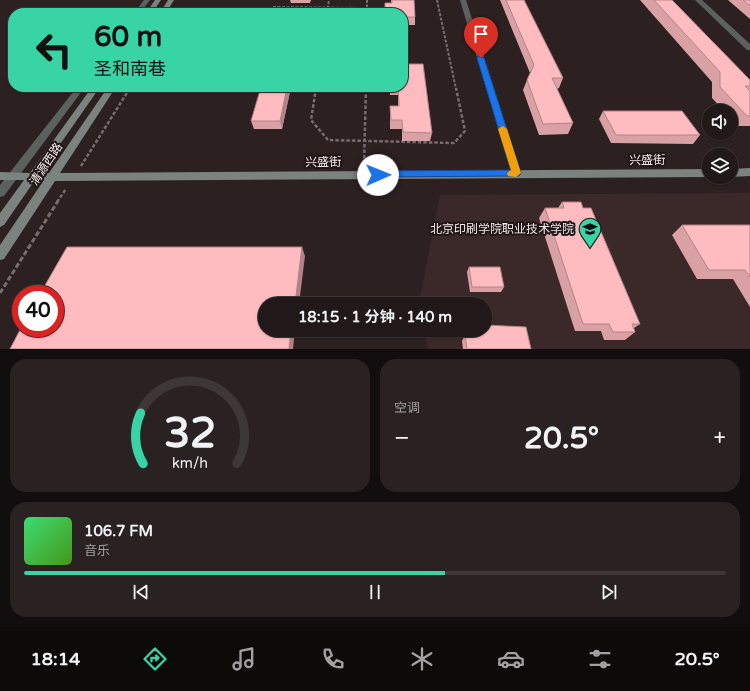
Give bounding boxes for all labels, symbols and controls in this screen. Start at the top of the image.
pin [464,17,498,58]
text: 60 m [94,20,162,54]
icon: arrive [470,23,492,45]
icon: left [28,24,80,76]
text: 圣和南巷 [94,58,166,80]
map controls [702,104,738,184]
button: sound [702,104,738,140]
street label: 清源西路 [27,140,65,188]
button: layers [702,148,738,184]
street label: 兴盛街 [629,153,665,167]
position arrow [357,154,399,196]
street label: 兴盛街 [305,155,341,169]
school or university icon: 北京印刷学院职业技术学院 [577,216,603,249]
place label: 北京印刷学院职业技术学院 [430,222,574,236]
speed limit sign: 40 [12,285,64,337]
text: 18:15 · 1 分钟 · 140 m [298,308,452,326]
text: 空调 [394,400,420,416]
text: 32 [164,408,216,458]
text: 20.5° [524,420,599,457]
text: − [394,425,410,451]
text: + [714,425,726,451]
text: km/h [172,454,208,471]
text: 106.7 FM [84,522,153,540]
text: 音乐 [84,543,110,559]
icon: previous [130,581,152,603]
icon: pause [364,581,386,603]
icon: next [598,581,620,603]
icon: directions [141,645,169,673]
icon: music [230,645,258,673]
icon: phone [319,645,347,673]
icon: climate [408,645,436,673]
icon: car [497,645,525,673]
icon: filters [586,645,614,673]
text: 18:14 [30,648,80,670]
text: 20.5° [674,648,720,670]

